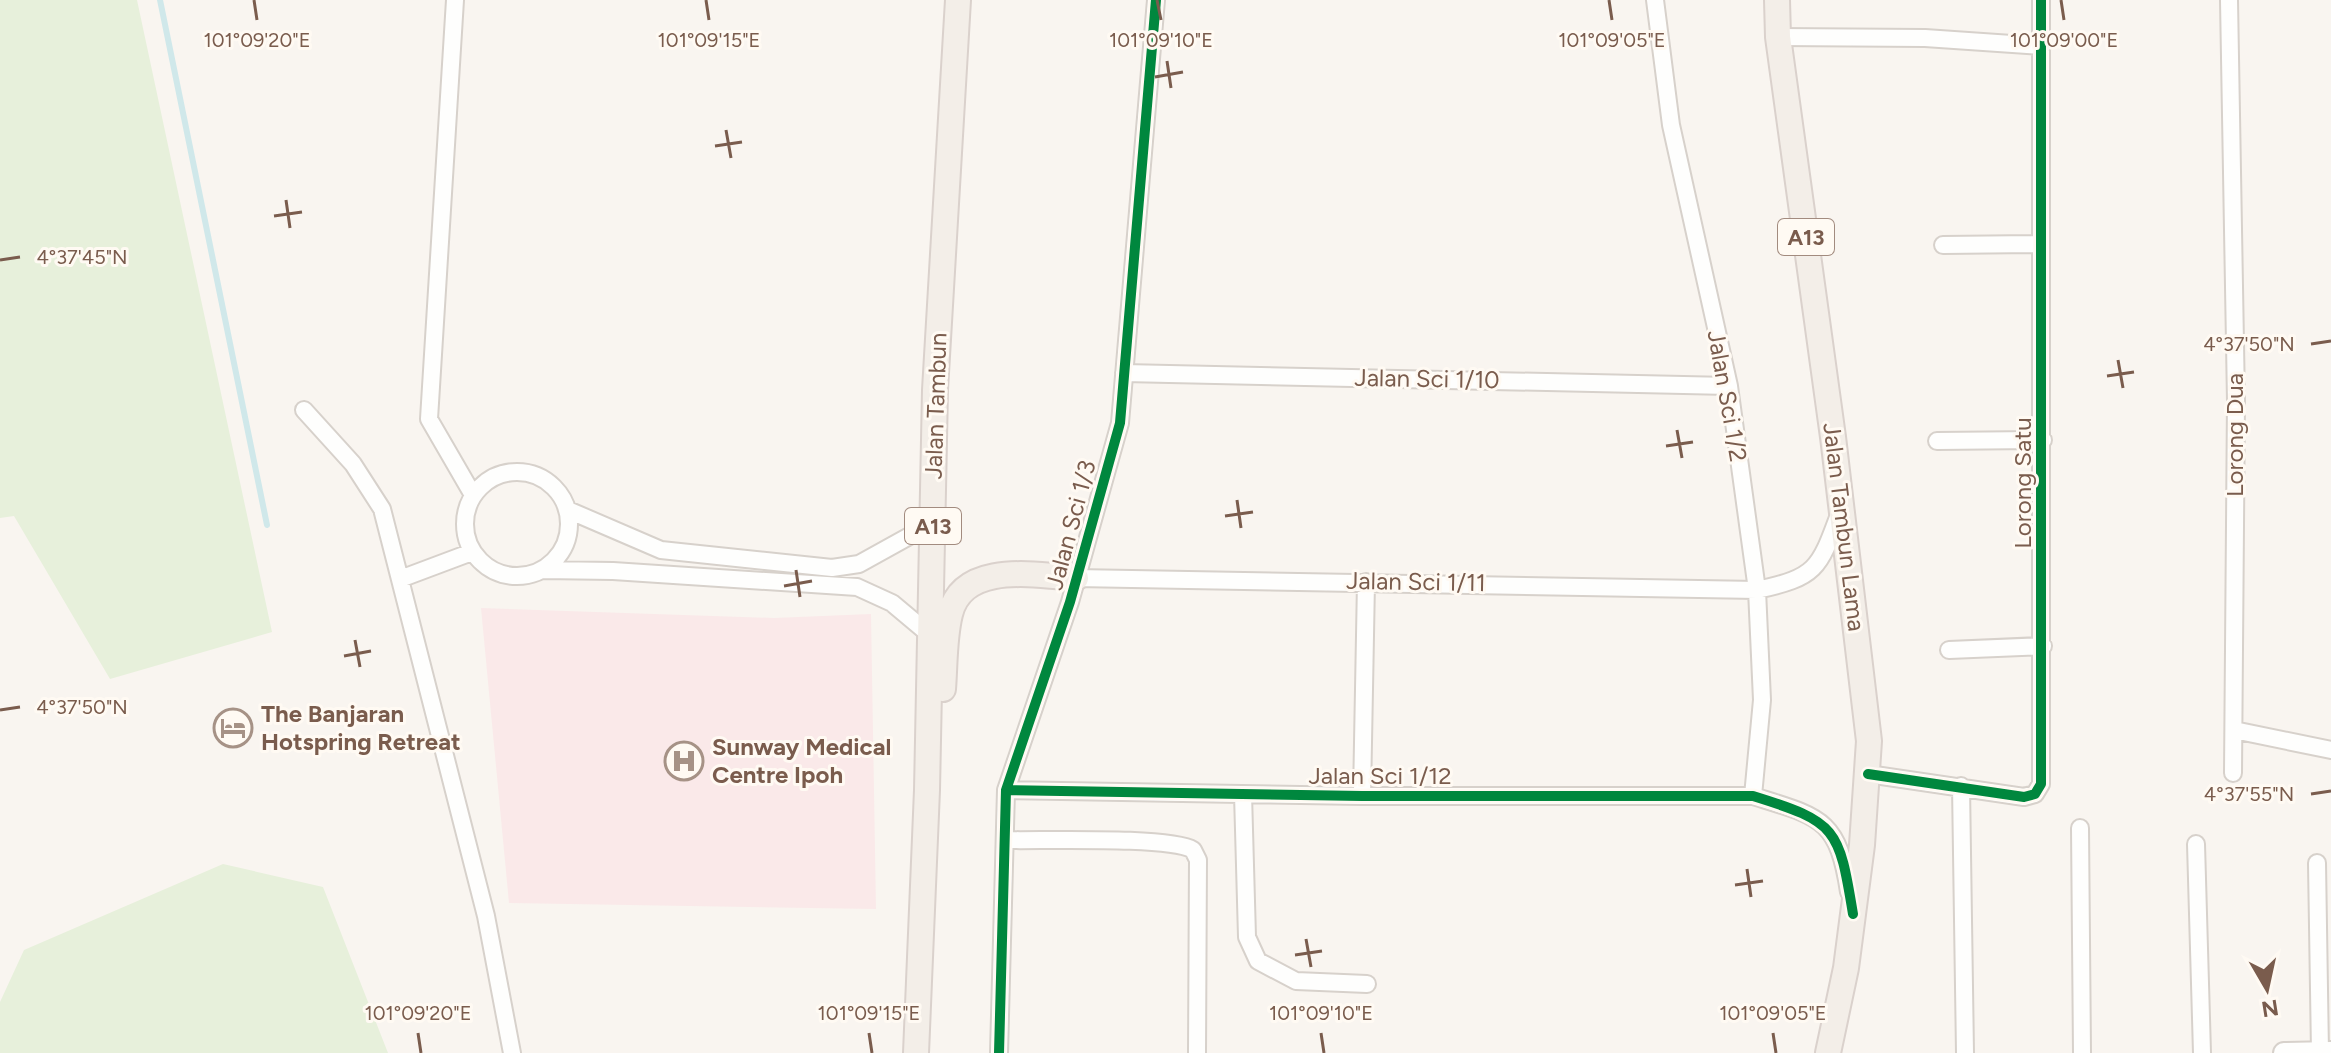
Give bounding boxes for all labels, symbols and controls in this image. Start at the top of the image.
text: 101°09'20"E [203,28,311,52]
text: 101°09'15"E [658,28,760,52]
text: 101°09'10"E [1109,28,1213,52]
text: 101°09'05"E [1558,28,1666,52]
text: 101°09'00"E [2010,28,2118,52]
road number: A13 [1778,219,1834,255]
text: 4°37'45"N [36,245,128,269]
street label: Jalan Sci 1/2 [1702,328,1753,464]
street label: Jalan Tambun [918,332,953,480]
text: 4°37'50"N [2203,332,2295,356]
street label: Jalan Sci 1/10 [1354,363,1500,394]
street label: Lorong Dua [2220,373,2249,497]
street label: Lorong Satu [2008,417,2037,549]
street label: Jalan Tambun Lama [1817,421,1872,633]
street label: Jalan Sci 1/3 [1039,457,1102,593]
road number: A13 [905,508,961,544]
street label: Jalan Sci 1/11 [1346,566,1486,597]
text: 4°37'50"N [36,695,128,719]
place label: The Banjaran Hotspring Retreat [261,699,461,756]
hotel icon: The Banjaran Hotspring Retreat [212,707,254,749]
place label: Sunway Medical Centre Ipoh [712,732,891,789]
hospital icon: Sunway Medical Centre Ipoh [663,740,705,782]
street label: Jalan Sci 1/12 [1308,761,1452,790]
text: 4°37'55"N [2204,782,2294,806]
north arrow [2227,949,2307,1029]
text: N [2260,994,2281,1023]
text: 101°09'20"E [364,1001,472,1025]
text: 101°09'15"E [818,1001,920,1025]
text: 101°09'10"E [1269,1001,1373,1025]
text: 101°09'05"E [1719,1001,1827,1025]

